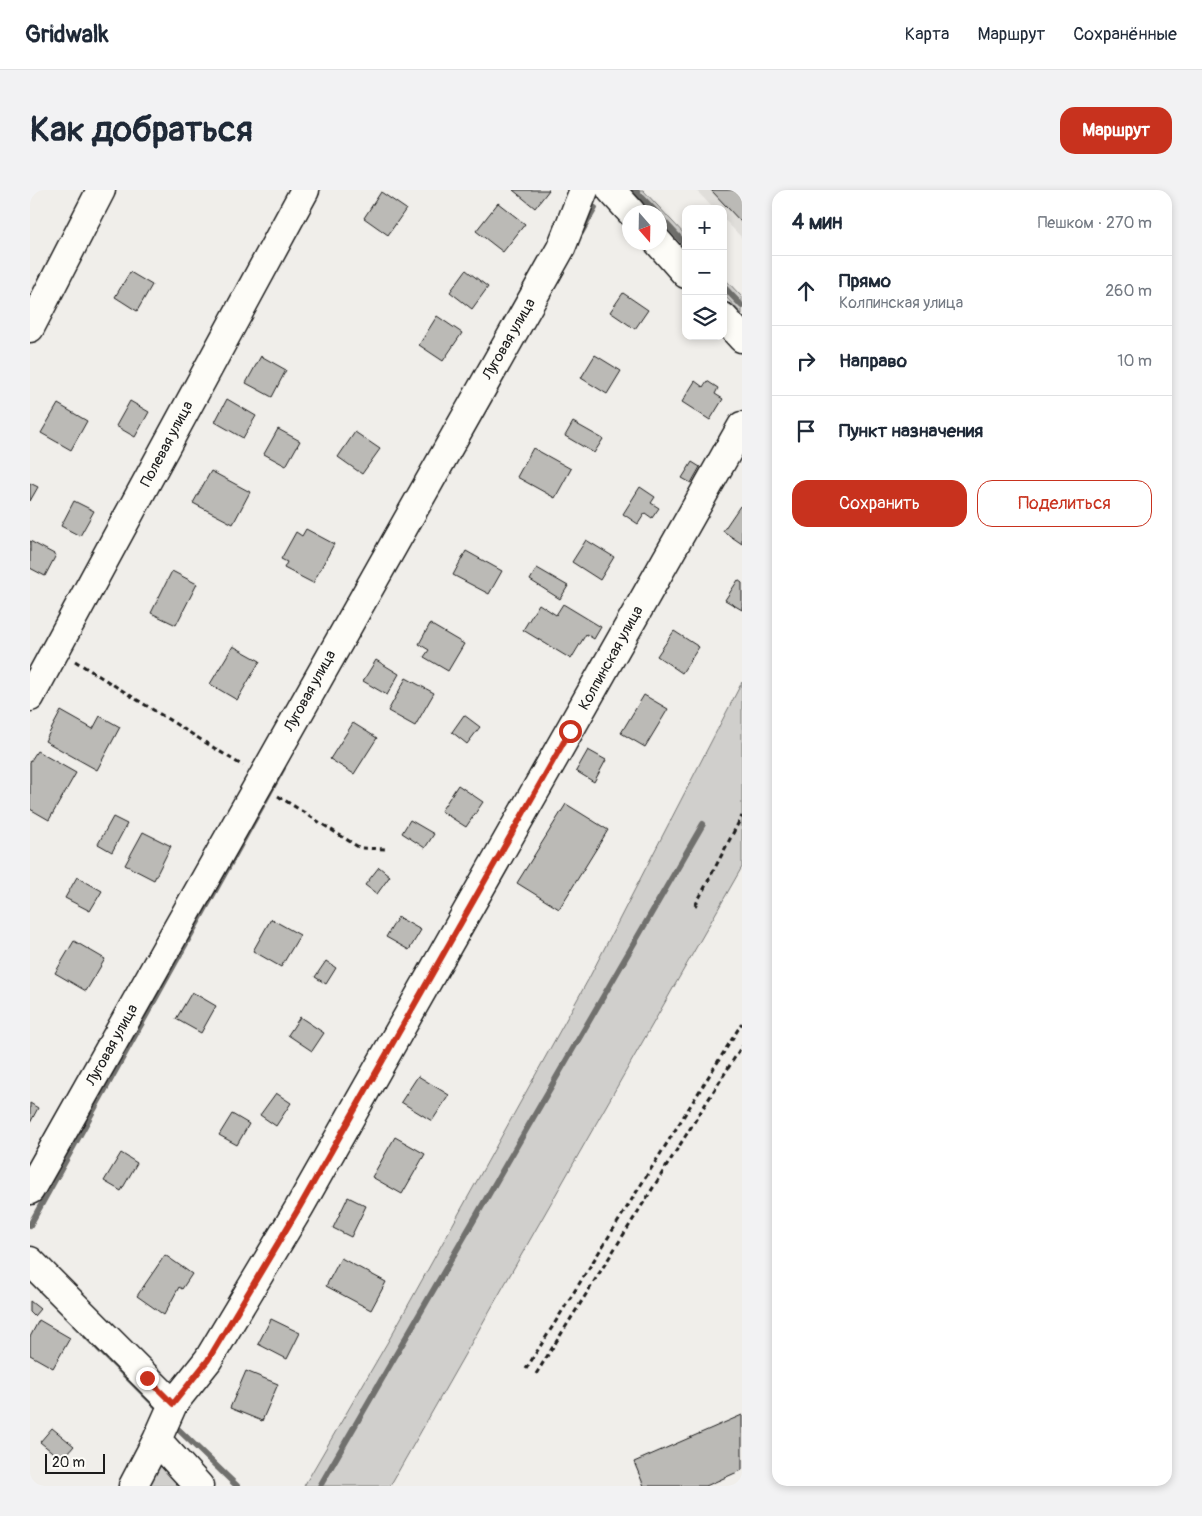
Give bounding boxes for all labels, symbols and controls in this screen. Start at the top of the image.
text: Gridwalk [25,20,109,49]
text: Карта [905,23,949,46]
text: Маршрут [977,23,1045,46]
text: Сохранённые [1073,23,1177,46]
button: Маршрут [1060,107,1172,154]
text: Как добраться [30,108,253,152]
north arrow [622,205,667,250]
map controls [682,205,727,340]
button: + [682,205,727,250]
text: 4 мин [792,209,842,236]
text: Пешком · 270 m [1038,213,1152,233]
button: − [682,250,727,295]
text: Прямо [839,269,891,293]
icon: ahead [792,277,820,305]
text: 260 m [1105,281,1152,301]
text: Колпинская улица [839,293,963,313]
street label: Луговая улица [478,295,540,384]
button: layers [682,295,727,340]
icon: right [792,347,820,375]
text: Направо [839,349,907,373]
text: 10 m [1117,351,1152,371]
street label: Полевая улица [136,398,198,490]
icon: arrive [792,417,820,445]
text: Пункт назначения [839,419,983,443]
button: Сохранить [792,480,967,527]
button: Поделиться [977,480,1152,527]
street label: Колпинская улица [574,602,648,713]
street label: Луговая улица [279,647,340,736]
route start [559,720,582,743]
street label: Луговая улица [81,1001,142,1090]
route end [136,1367,159,1390]
scale bar [45,1451,105,1474]
text: 20 m [52,1454,85,1471]

